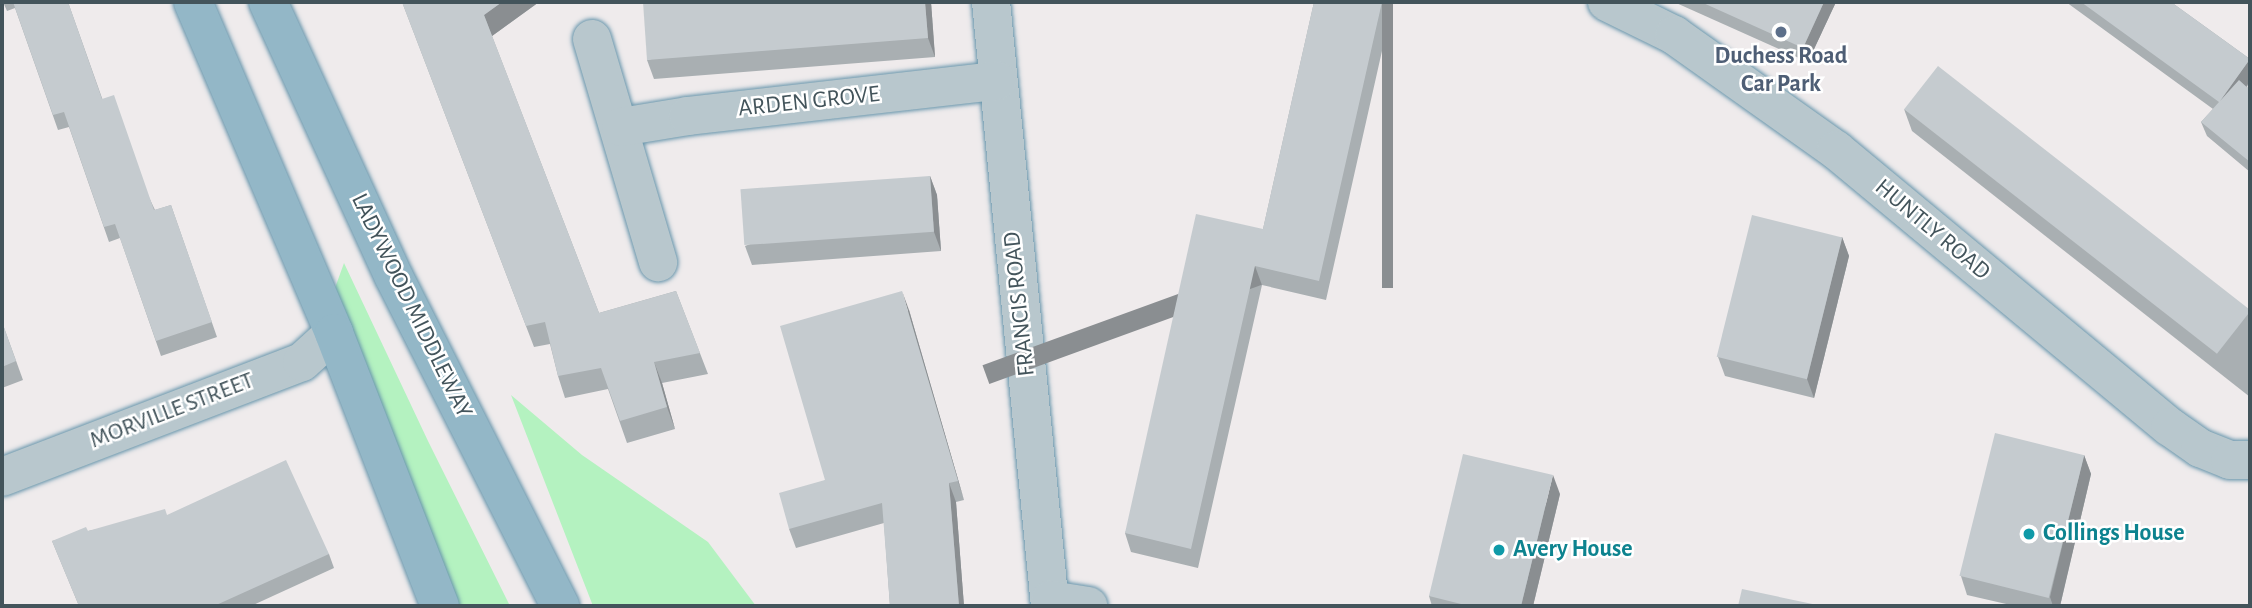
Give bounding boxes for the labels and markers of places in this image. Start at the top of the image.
marker: Duchess Road Car Park [1773,24,1789,40]
place label: Duchess Road Car Park [1715,43,1847,99]
place label: Collings House [2043,520,2184,548]
marker: Collings House [2021,526,2037,542]
place label: Avery House [1513,536,1633,564]
marker: Avery House [1491,542,1507,558]

